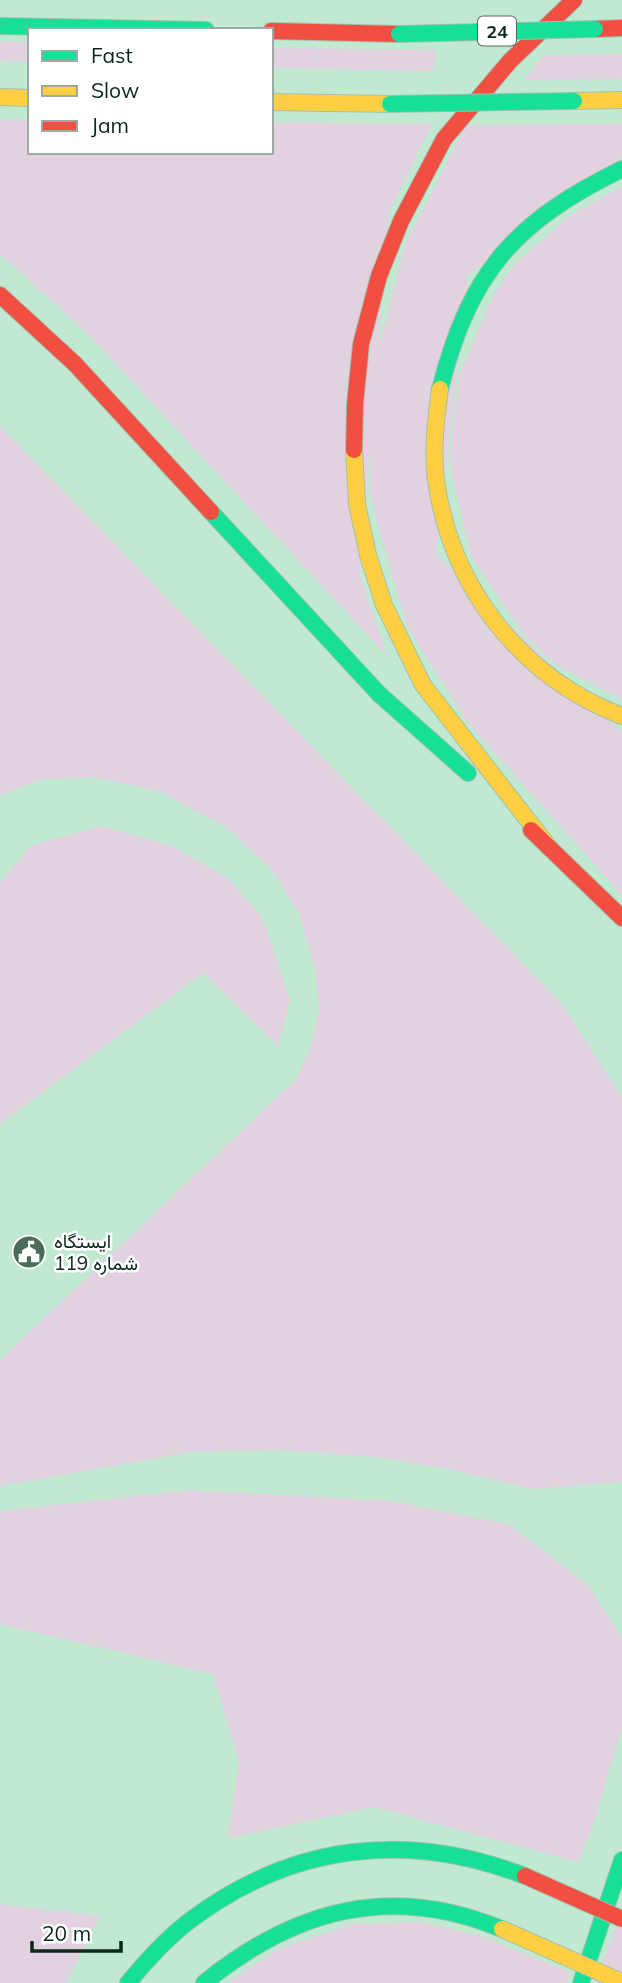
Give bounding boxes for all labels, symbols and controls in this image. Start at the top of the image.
road number: 24 [478,16,516,46]
legend [28,28,273,154]
text: Fast [91,42,133,68]
text: Slow [91,77,139,103]
text: Jam [91,112,129,138]
place label: ایستگاه شماره 119 [54,1229,138,1275]
public building icon: ایستگاه شماره 119 [10,1233,48,1271]
scale bar [32,1910,121,1954]
text: 20 m [42,1920,91,1946]

